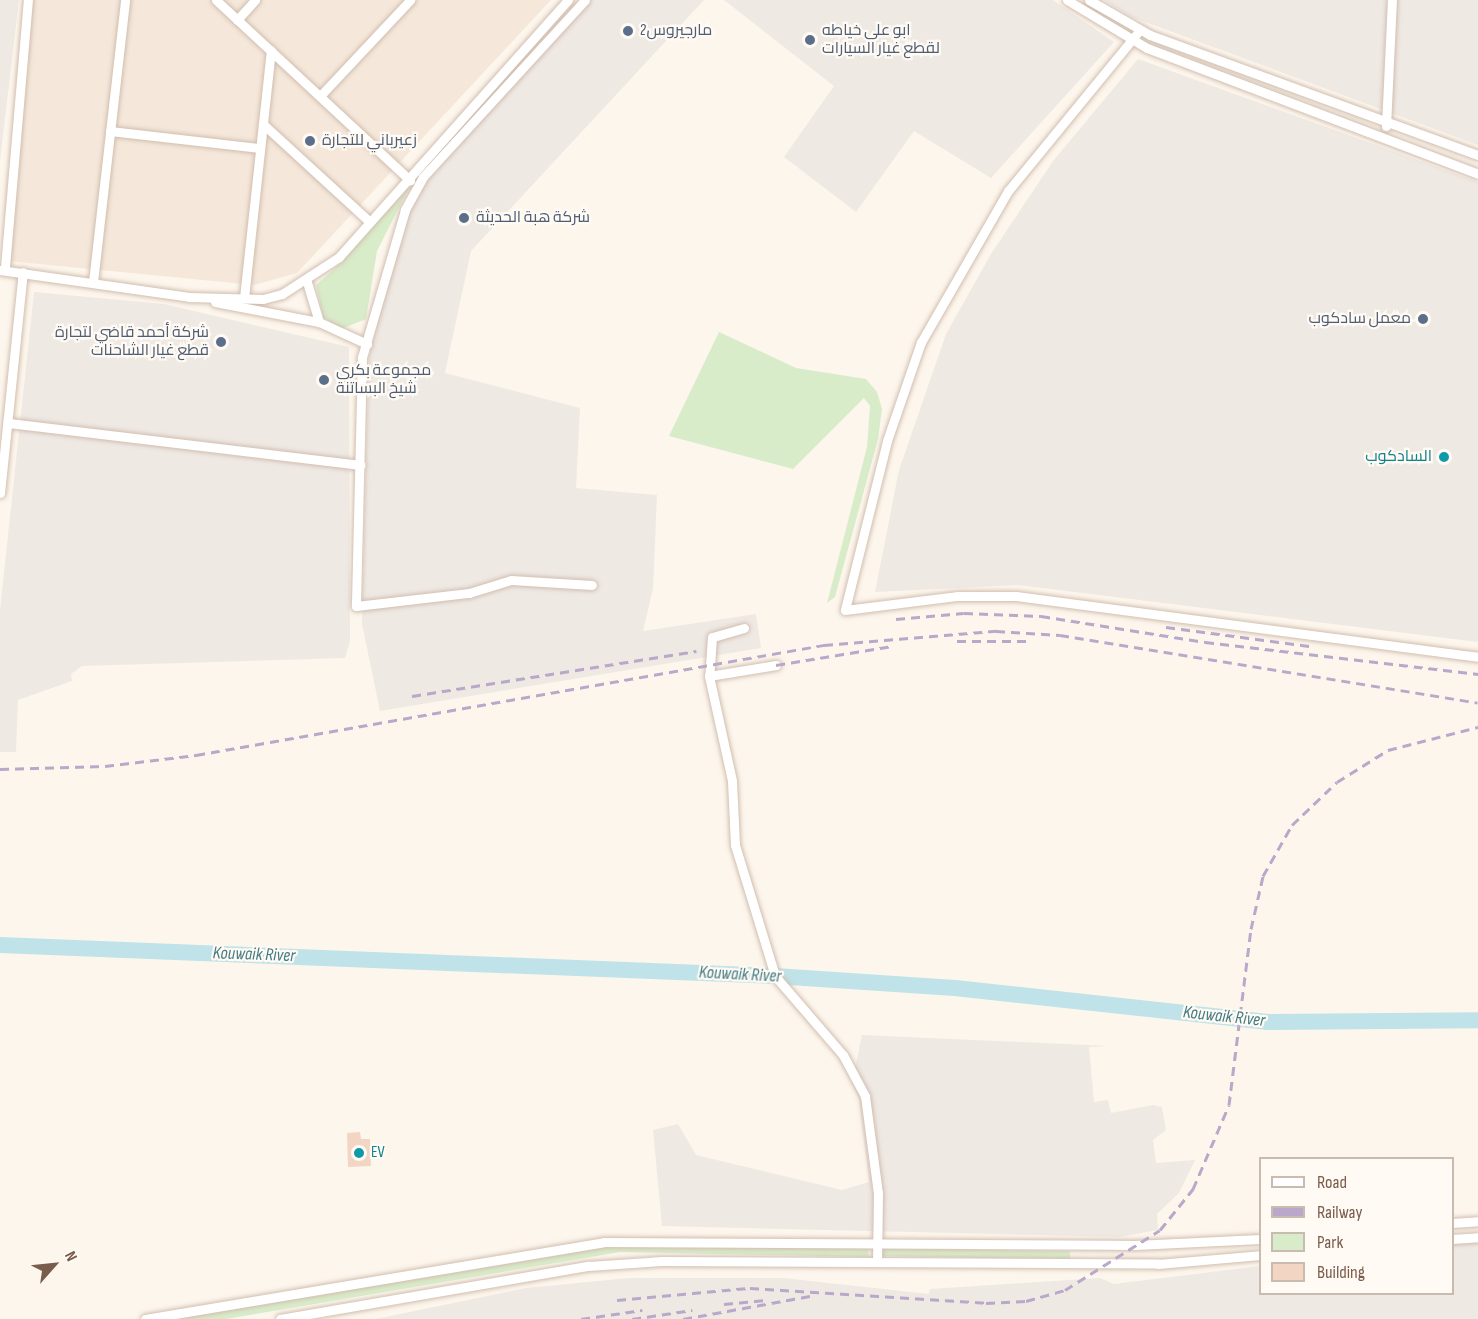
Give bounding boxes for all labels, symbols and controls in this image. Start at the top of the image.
place label: مارجيروس2 [640,21,712,41]
place label: ابو علي خياطه لقطع غيار السيارات [822,21,940,59]
marker: مارجيروس2 [621,24,635,38]
marker: ابو علي خياطه لقطع غيار السيارات [803,33,817,47]
place label: زعيرباني للتجارة [322,131,417,151]
marker: زعيرباني للتجارة [303,134,317,148]
place label: شركة هبة الحديثة [476,208,590,228]
marker: شركة هبة الحديثة [457,211,471,225]
place label: معمل سادكوب [1308,309,1411,329]
marker: معمل سادكوب [1416,312,1430,326]
place label: شركة أحمد قاضي لتجارة قطع غيار الشاحنات [55,323,209,361]
marker: شركة أحمد قاضي لتجارة قطع غيار الشاحنات [214,335,228,349]
place label: مجموعة بكري شيخ البساتنة [336,361,431,399]
marker: مجموعة بكري شيخ البساتنة [317,373,331,387]
place label: السادكوب [1365,447,1432,467]
marker: السادكوب [1437,450,1451,464]
water label: Kouwaik River [212,943,296,967]
water label: Kouwaik River [698,962,782,988]
water label: Kouwaik River [1182,1002,1266,1032]
place label: EV [371,1143,385,1163]
marker: EV [352,1146,366,1160]
legend [1259,1157,1454,1295]
text: Road [1317,1172,1347,1193]
text: Railway [1317,1202,1362,1223]
text: Park [1317,1232,1343,1253]
north arrow [24,1235,84,1295]
text: N [60,1248,81,1265]
text: Building [1317,1262,1365,1283]

